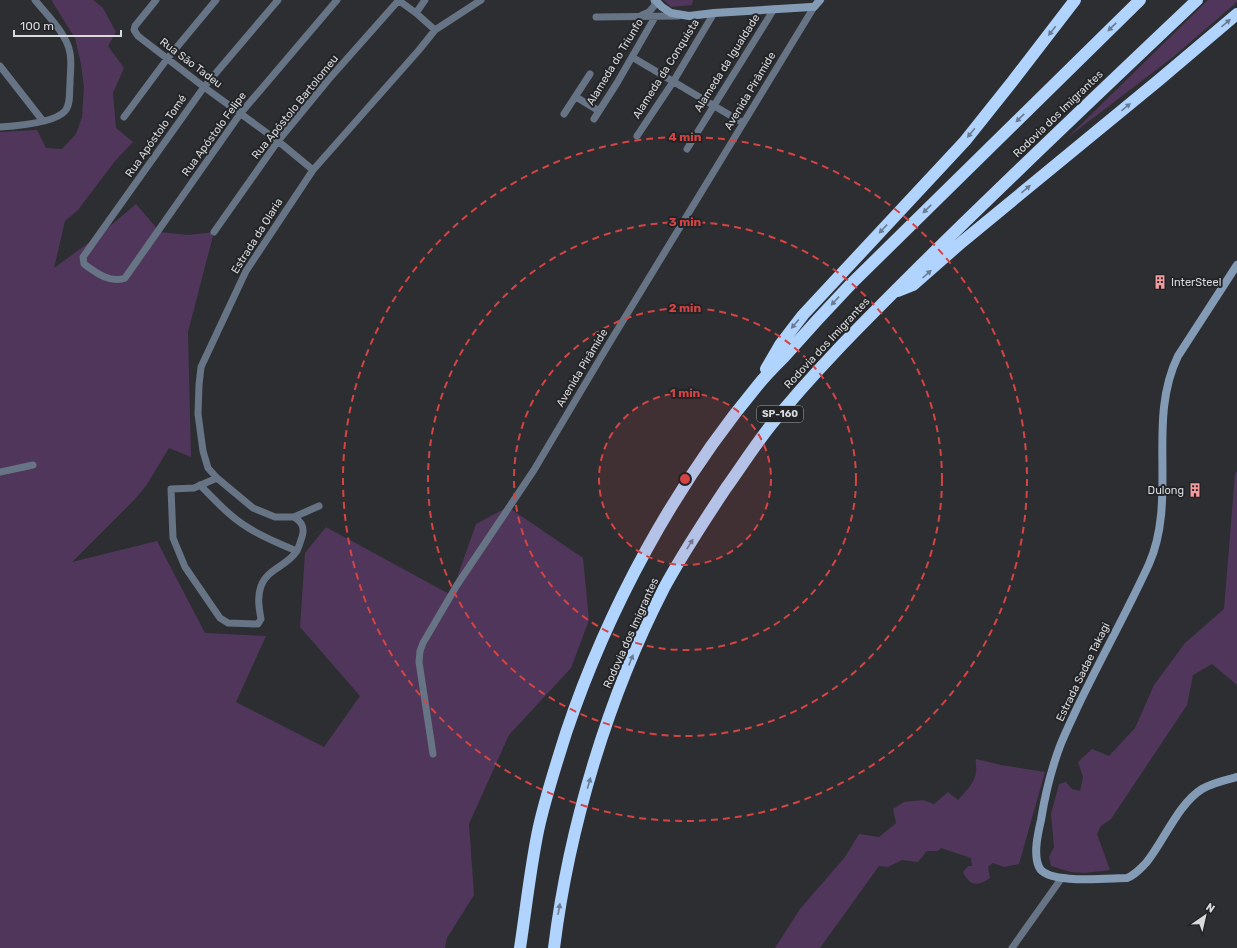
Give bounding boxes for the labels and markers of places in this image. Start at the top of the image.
building icon: InterSteel [1152,274,1168,290]
place label: InterSteel [1171,276,1221,289]
centre of rings [678,472,692,486]
building icon: Dulong [1187,482,1203,498]
place label: Dulong [1148,484,1184,497]

